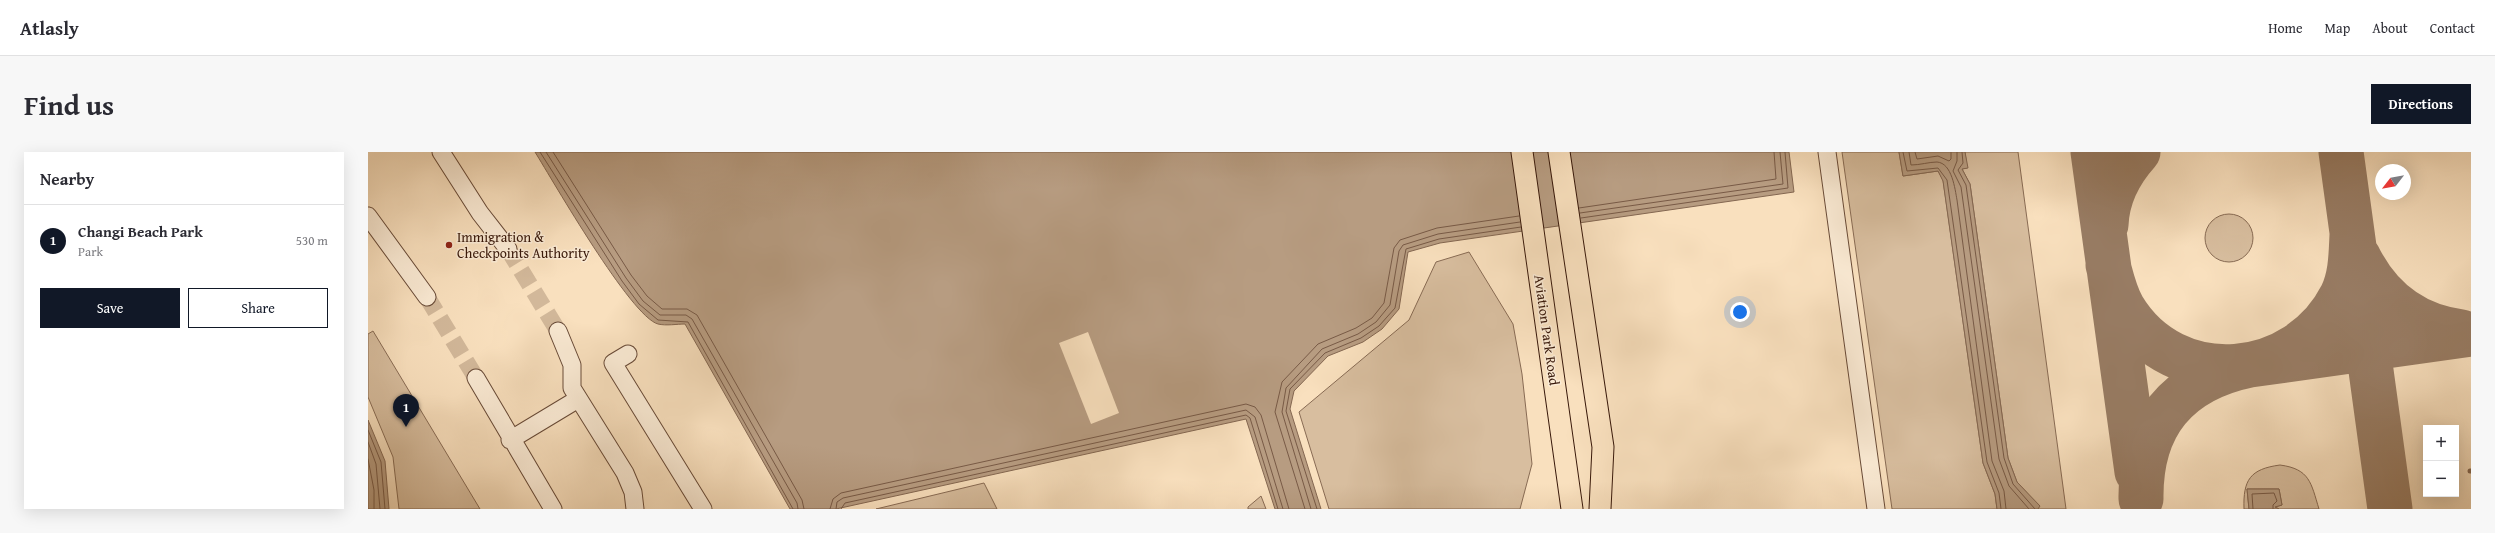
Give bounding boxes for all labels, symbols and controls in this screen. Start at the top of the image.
text: Atlasly [20,14,79,42]
text: Home [2268,18,2303,38]
text: Map [2325,18,2350,38]
text: About [2372,18,2408,38]
text: Contact [2430,18,2475,38]
text: Find us [24,84,114,125]
button: Directions [2371,84,2471,124]
north arrow [2375,164,2411,200]
text: Nearby [40,166,94,191]
text: Changi Beach Park [78,221,203,242]
place label: Immigration & Checkpoints Authority [457,227,590,263]
text: 1 [50,231,56,250]
text: 530 m [296,231,328,250]
marker: Immigration & Checkpoints Authority [444,240,454,250]
text: Park [78,242,103,261]
street label: Aviation Park Road [1529,273,1565,387]
button: Save [40,288,180,328]
button: Share [188,288,328,328]
your location [1730,302,1750,322]
pin: 1 [393,394,419,427]
map controls [2423,425,2459,497]
button: + [2423,425,2459,461]
button: − [2423,461,2459,497]

